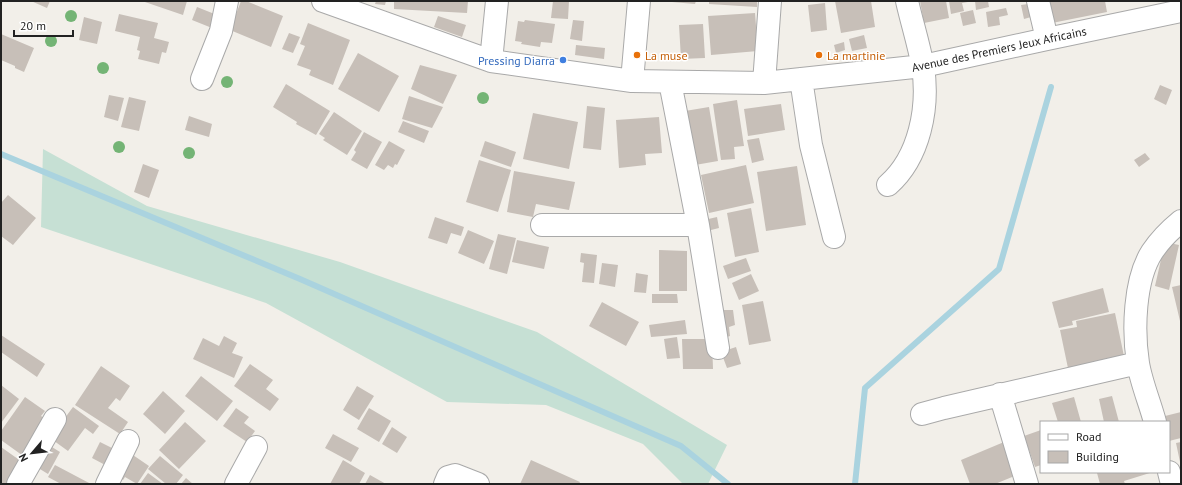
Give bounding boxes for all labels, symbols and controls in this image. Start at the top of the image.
scale bar [14,12,73,38]
text: 20 m [20,18,46,33]
street label: Avenue des Premiers Jeux Africains [910,23,1088,75]
place label: La muse [645,48,687,63]
place label: La martinie [827,48,885,63]
marker: La muse [632,50,642,60]
marker: La martinie [814,50,824,60]
place label: Pressing Diarra [478,53,555,68]
marker: Pressing Diarra [558,55,568,65]
legend [1040,421,1170,473]
text: Road [1076,429,1101,444]
north arrow [12,433,52,473]
text: Building [1076,449,1119,464]
text: N [15,451,31,464]

